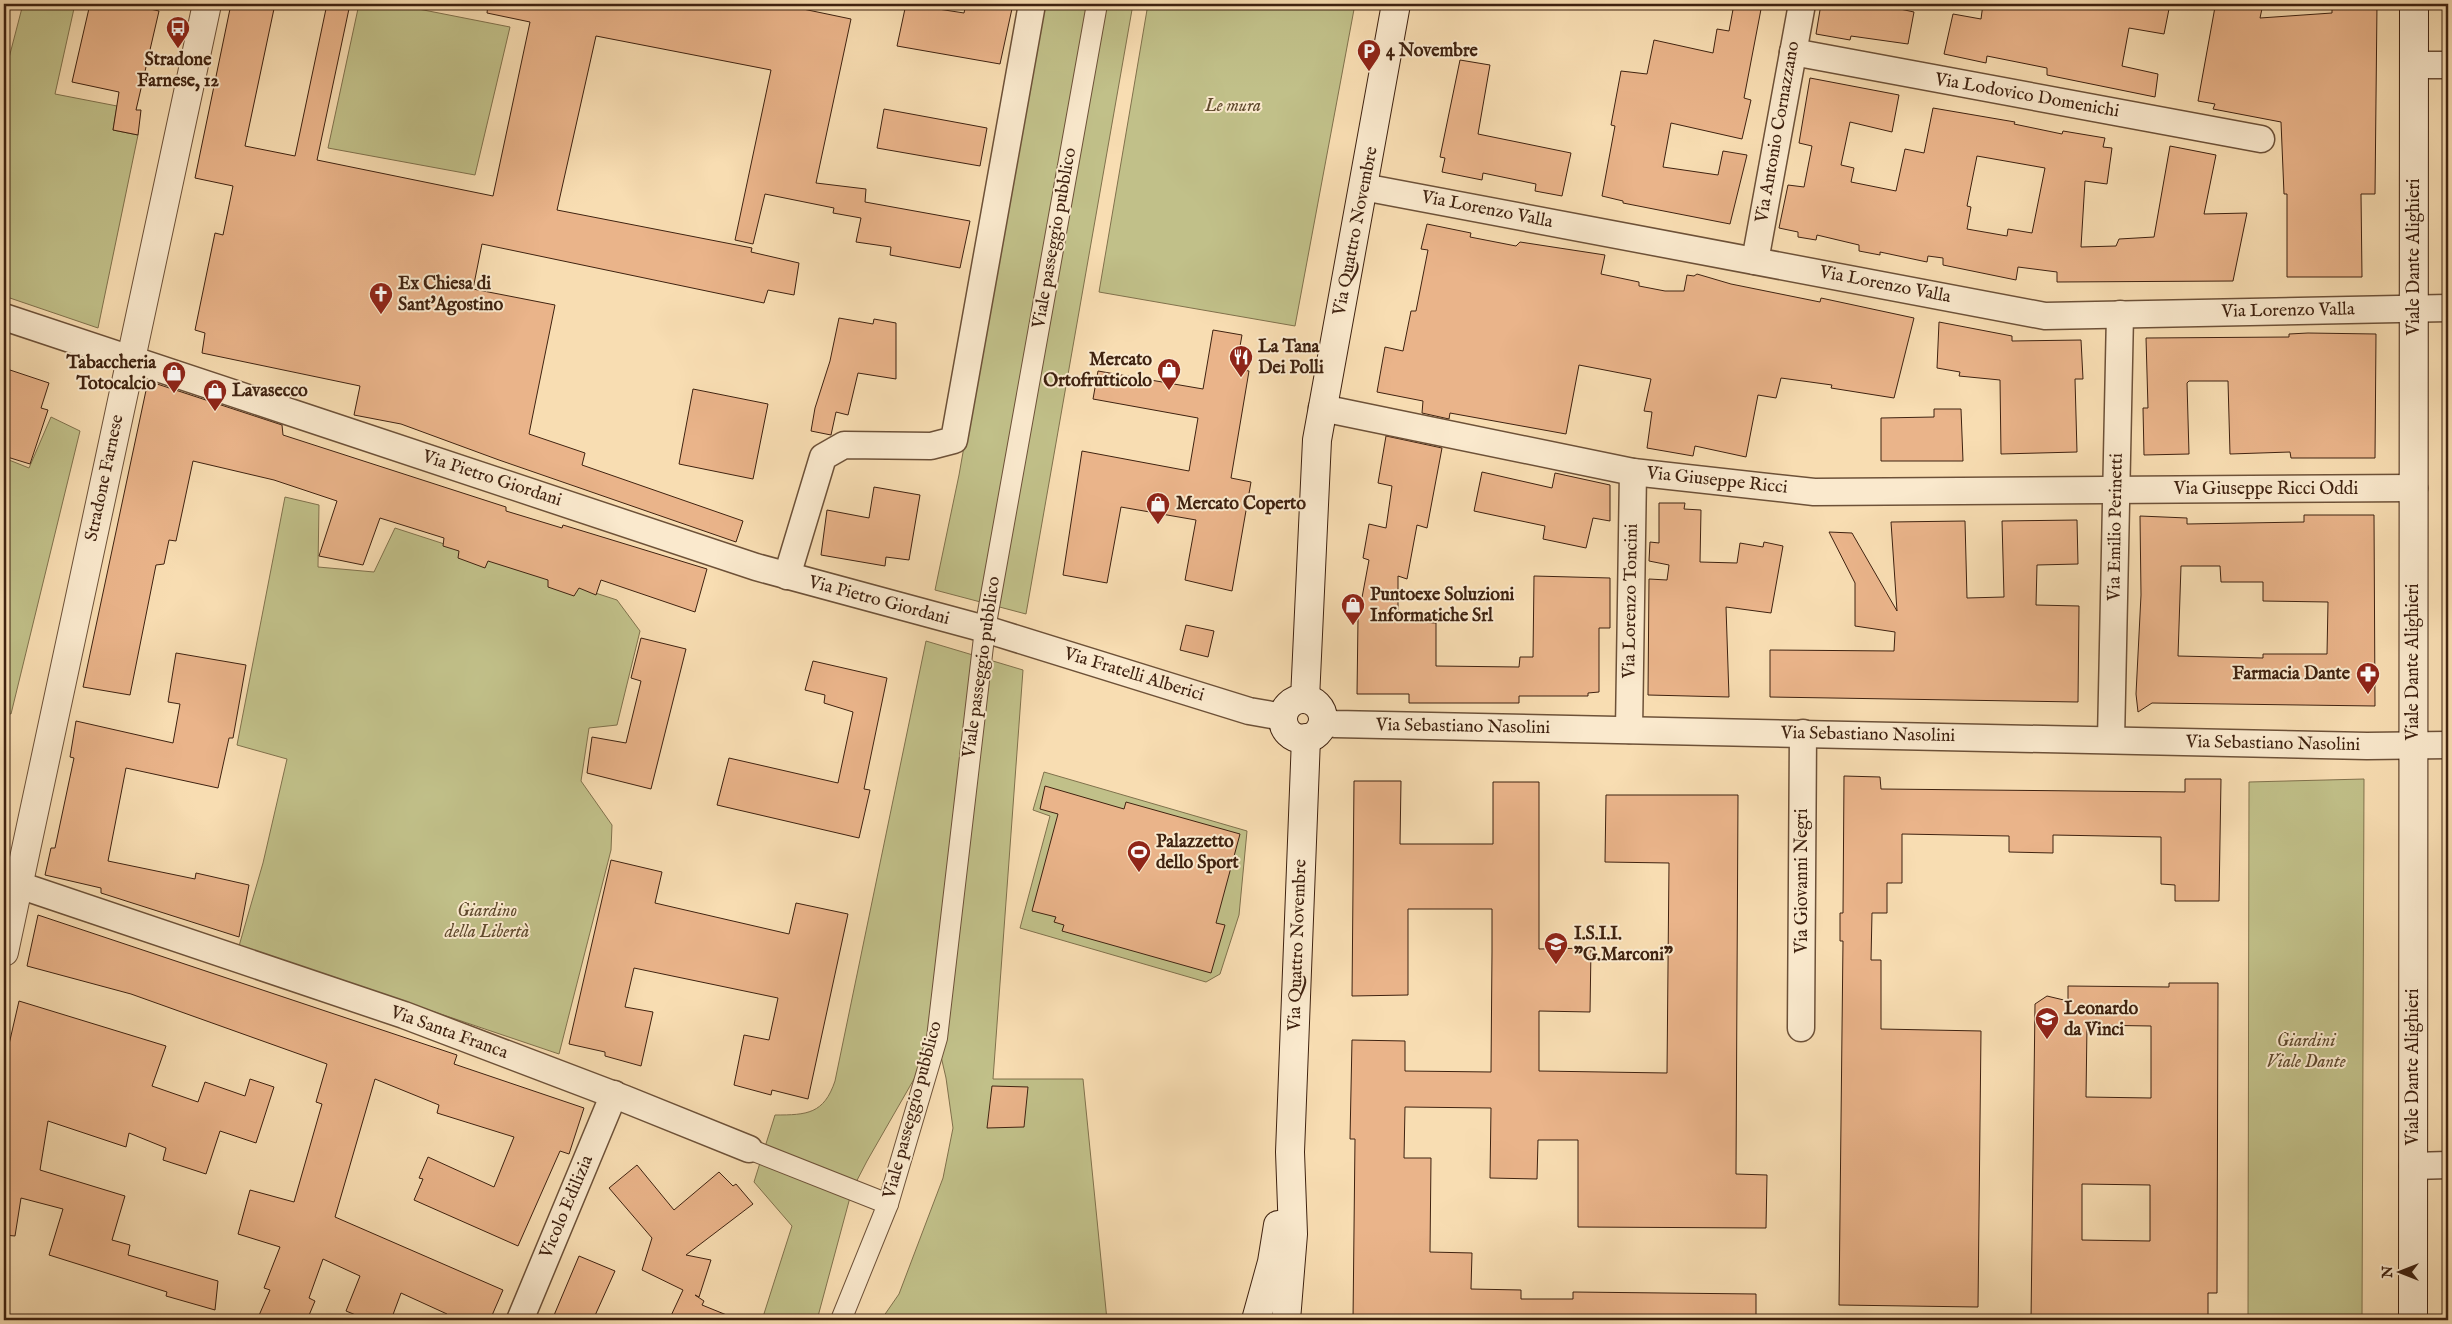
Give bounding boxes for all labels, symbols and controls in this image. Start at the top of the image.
bus stop icon: Stradone Farnese, 12 [165,15,191,49]
parking icon: 4 Novembre [1356,38,1382,72]
street label: Via Antonio Cornazzano [1751,39,1805,226]
place label: 4 Novembre [1386,40,1479,63]
place label: Stradone Farnese, 12 [137,49,219,93]
street label: Via Lodovico Domenichi [1932,68,2121,124]
park label: Le mura [1204,95,1261,118]
street label: Via Quattro Novembre [1328,144,1384,318]
street label: Viale passeggio pubblico [1028,146,1082,331]
street label: Viale Dante Alighieri [2403,178,2426,337]
street label: Via Lorenzo Valla [1418,186,1555,234]
street label: Via Lorenzo Valla [1816,261,1953,309]
place label: Ex Chiesa di Sant'Agostino [398,273,503,317]
church icon: Ex Chiesa di Sant'Agostino [368,281,394,315]
street label: Via Lorenzo Valla [2220,298,2355,324]
place label: La Tana Dei Polli [1258,336,1324,380]
restaurant icon: La Tana Dei Polli [1228,344,1254,378]
place label: Mercato Ortofrutticolo [1043,349,1152,393]
place label: Tabaccheria Totocalcio [66,352,157,396]
shop icon: Mercato Ortofrutticolo [1156,357,1182,391]
shop icon: Tabaccheria Totocalcio [161,360,187,394]
shop icon: Lavasecco [202,378,228,412]
place label: Lavasecco [232,380,308,403]
street label: Stradone Farnese [80,413,130,543]
street label: Via Pietro Giordani [418,445,565,512]
street label: Via Emilio Perinetti [2103,453,2129,602]
street label: Via Giuseppe Ricci [1644,462,1789,500]
street label: Via Giuseppe Ricci Oddi [2173,478,2358,501]
shop icon: Mercato Coperto [1145,491,1171,525]
place label: Mercato Coperto [1176,493,1306,516]
street label: Via Lorenzo Toncini [1618,523,1644,680]
street label: Via Pietro Giordani [805,571,952,631]
street label: Viale passeggio pubblico [958,574,1006,760]
street label: Viale Dante Alighieri [2402,583,2425,742]
place label: Puntoexe Soluzioni Informatiche Srl [1370,584,1514,628]
shop icon: Puntoexe Soluzioni Informatiche Srl [1340,592,1366,626]
street label: Via Fratelli Alberici [1060,642,1207,707]
pharmacy icon: Farmacia Dante [2355,661,2381,695]
place label: Farmacia Dante [2232,663,2351,686]
street label: Via Sebastiano Nasolini [1375,714,1551,740]
street label: Via Sebastiano Nasolini [1780,722,1956,748]
street label: Via Sebastiano Nasolini [2185,731,2361,757]
street label: Via Giovanni Negri [1791,808,1814,955]
place label: Palazzetto dello Sport [1156,831,1239,875]
sports icon: Palazzetto dello Sport [1126,839,1152,873]
street label: Via Quattro Novembre [1283,859,1312,1032]
park label: Giardino della Libertà [444,900,529,944]
place label: I.S.I.I. "G.Marconi" [1574,923,1673,967]
school or university icon: I.S.I.I. "G.Marconi" [1543,931,1569,965]
street label: Viale Dante Alighieri [2402,988,2425,1147]
place label: Leonardo da Vinci [2064,998,2138,1042]
street label: Via Santa Franca [386,1001,511,1065]
school or university icon: Leonardo da Vinci [2034,1006,2060,1040]
street label: Viale passeggio pubblico [878,1018,948,1202]
park label: Giardini Viale Dante [2266,1030,2346,1074]
street label: Vicolo Edilizia [535,1152,599,1263]
north arrow [2374,1246,2424,1296]
text: N [2379,1266,2397,1279]

